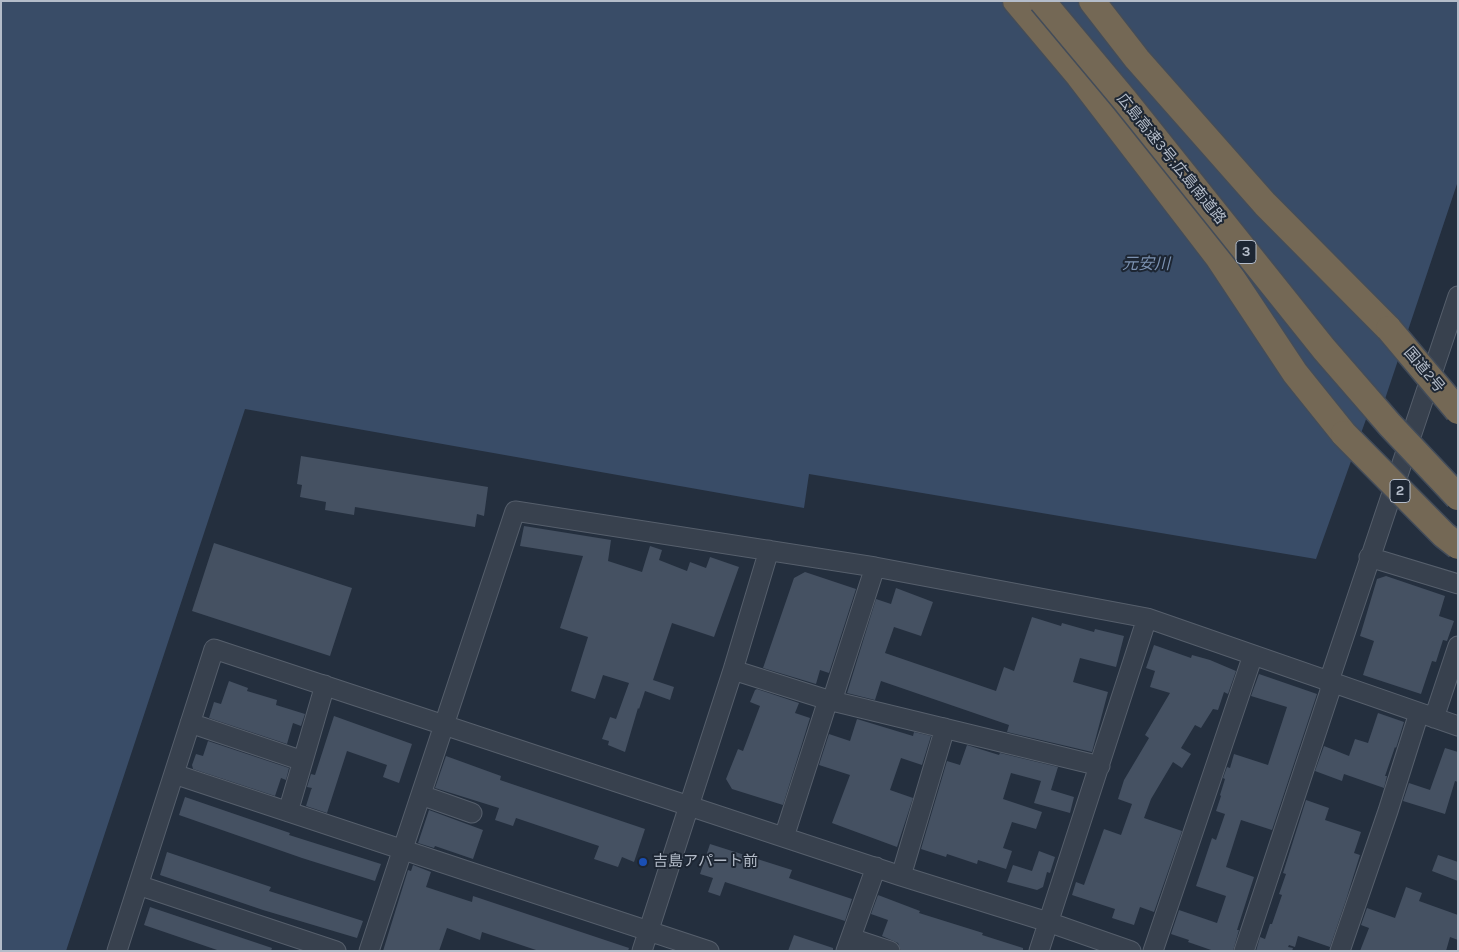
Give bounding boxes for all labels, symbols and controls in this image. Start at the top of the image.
street label: 広島高速3号;広島南道路 [1113,90,1229,228]
road number: 3 [1236,240,1256,264]
water label: 元安川 [1122,254,1170,274]
street label: 国道2号 [1400,344,1448,396]
road number: 2 [1390,480,1410,502]
place label: 吉島アパート前 [653,853,758,871]
marker: 吉島アパート前 [637,856,649,868]

